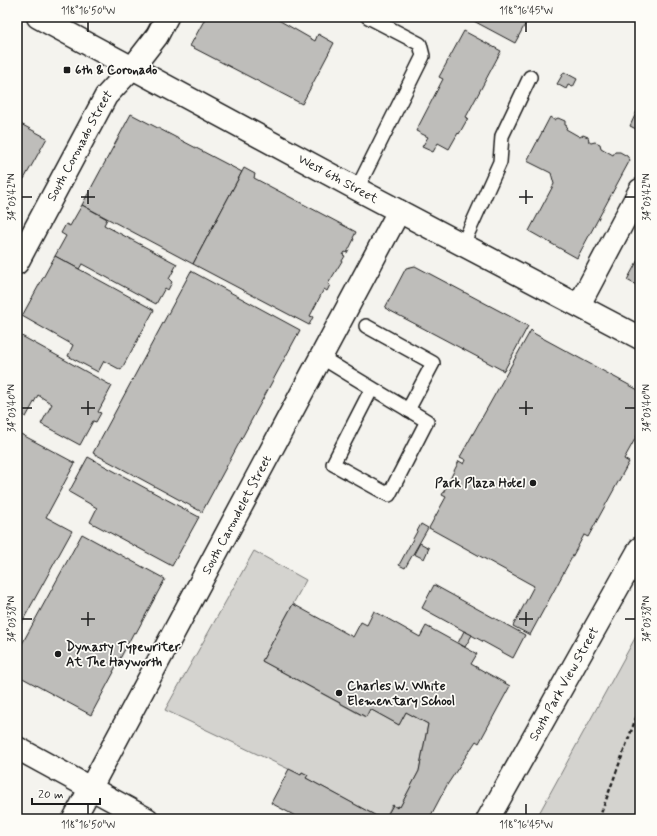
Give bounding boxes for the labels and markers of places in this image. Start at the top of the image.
place label: 6th & Coronado [75,62,158,79]
marker: 6th & Coronado [62,65,72,75]
place label: Park Plaza Hotel [435,475,525,492]
marker: Park Plaza Hotel [528,478,538,488]
place label: Dynasty Typewriter At The Hayworth [66,639,181,671]
marker: Dynasty Typewriter At The Hayworth [53,649,63,659]
place label: Charles W. White Elementary School [347,678,455,710]
marker: Charles W. White Elementary School [334,688,344,698]

